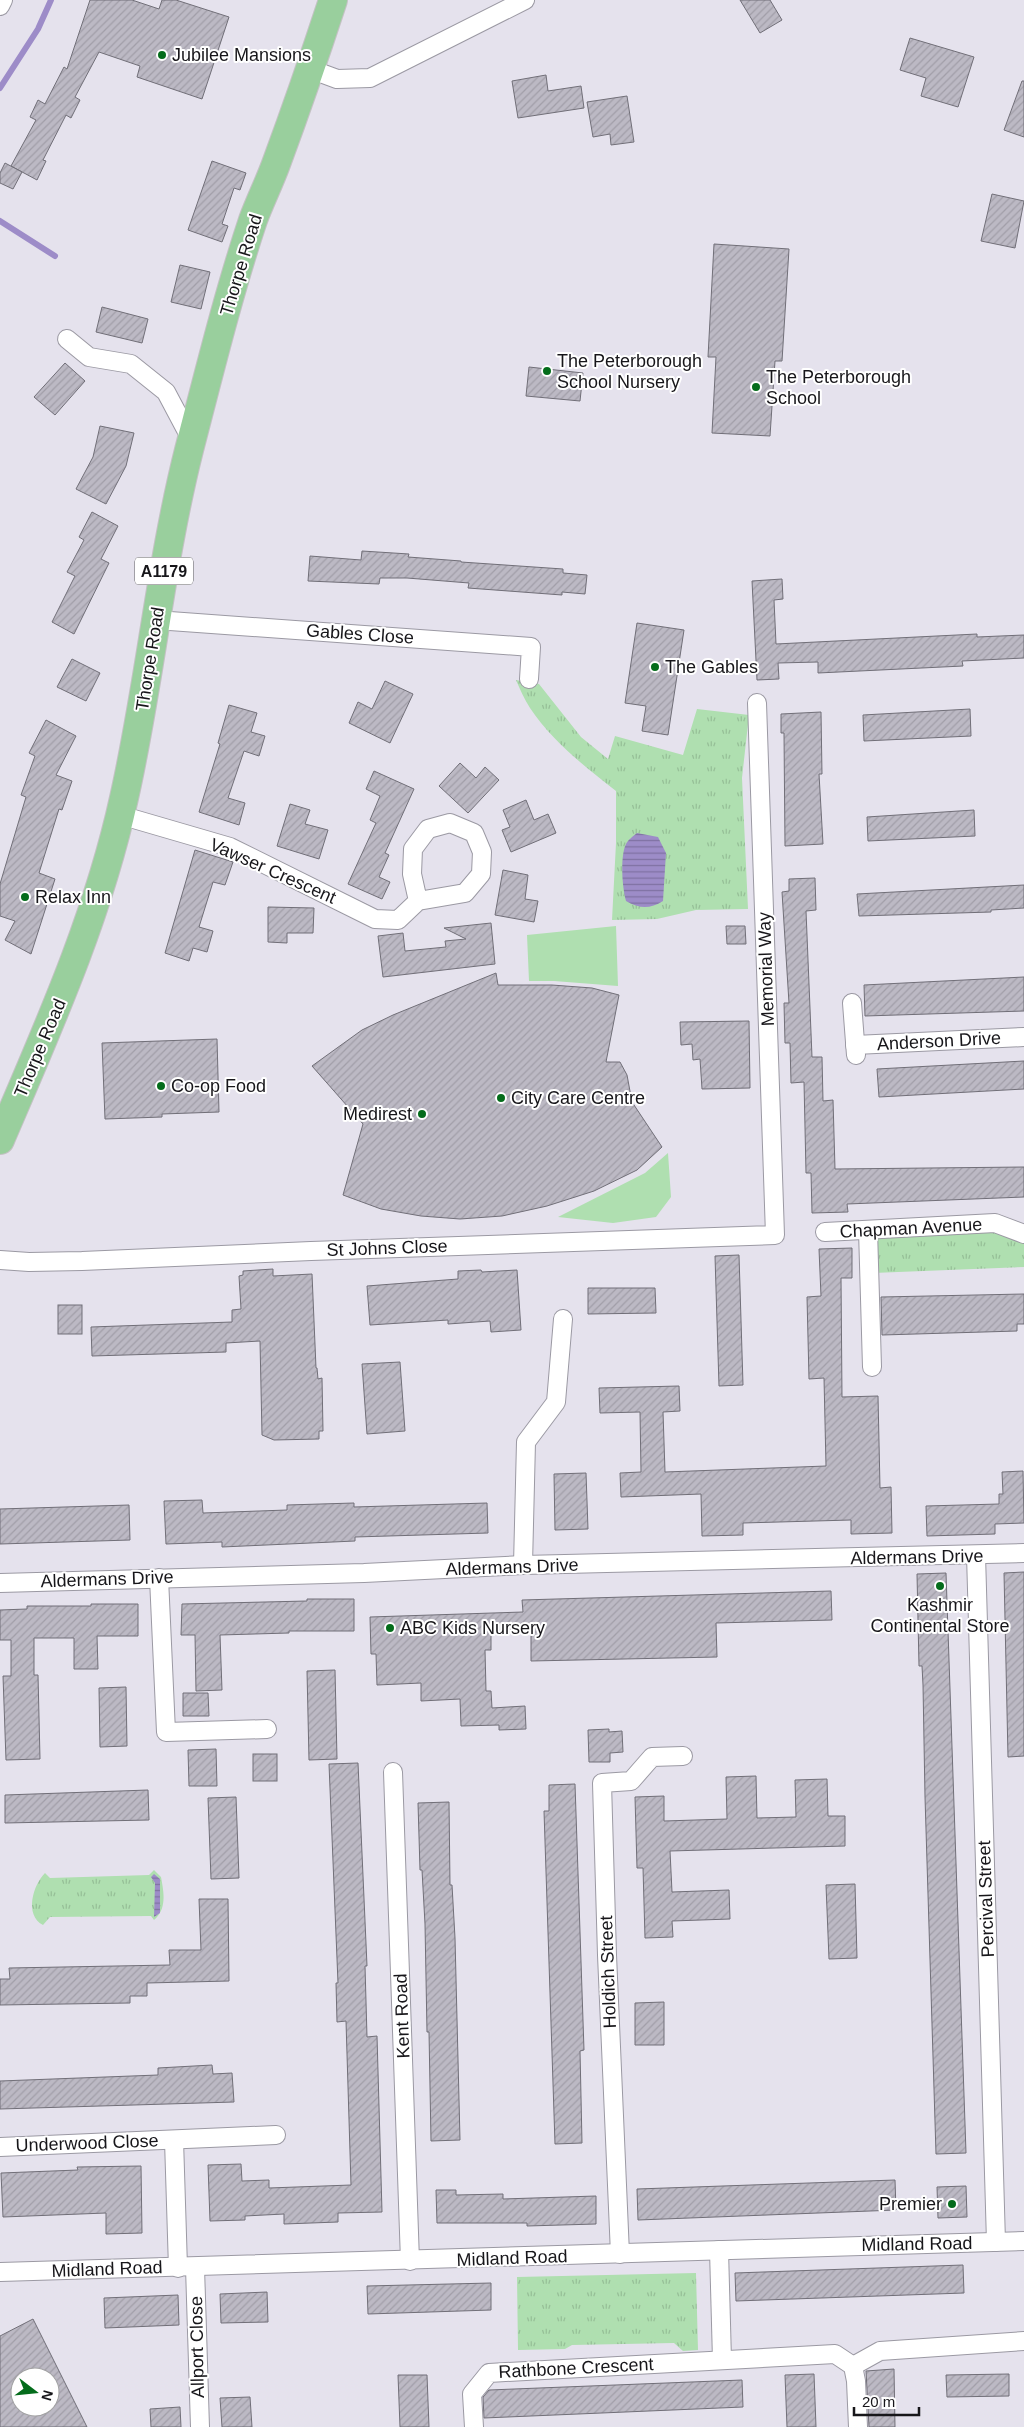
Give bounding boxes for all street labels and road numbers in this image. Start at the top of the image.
street label: Thorpe Road [216,212,266,318]
road number: A1179 [135,558,193,584]
street label: Thorpe Road [132,606,168,712]
street label: Gables Close [305,620,415,648]
street label: Vawser Crescent [207,834,339,908]
street label: Memorial Way [754,912,778,1026]
street label: Thorpe Road [10,996,70,1100]
street label: Anderson Drive [877,1028,1001,1054]
street label: Chapman Avenue [839,1214,983,1242]
street label: St Johns Close [326,1236,448,1260]
street label: Aldermans Drive [850,1546,984,1568]
street label: Aldermans Drive [445,1555,579,1579]
street label: Aldermans Drive [40,1567,174,1591]
street label: Percival Street [974,1840,998,1958]
street label: Holdich Street [596,1915,620,2029]
street label: Kent Road [391,1973,413,2059]
street label: Underwood Close [15,2131,159,2155]
street label: Midland Road [861,2233,973,2255]
street label: Midland Road [456,2246,568,2270]
street label: Midland Road [51,2257,163,2281]
street label: Allport Close [186,2296,208,2398]
street label: Rathbone Crescent [498,2354,654,2382]

